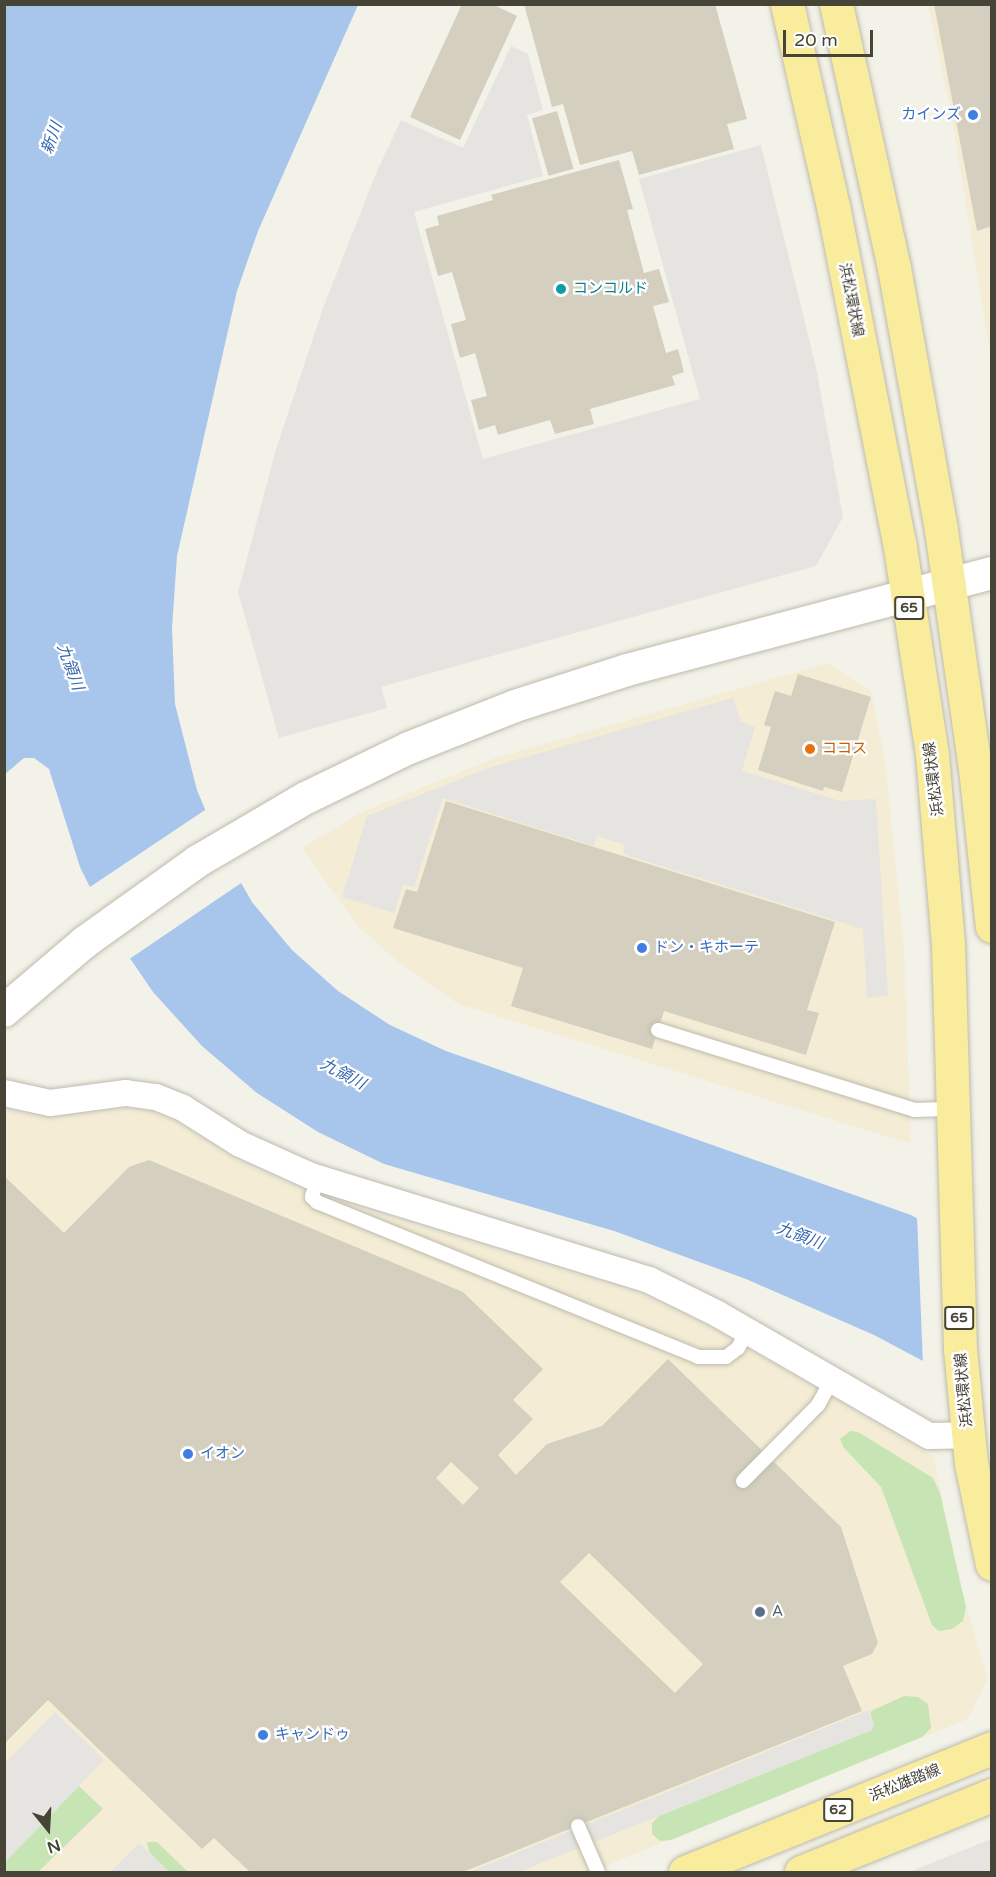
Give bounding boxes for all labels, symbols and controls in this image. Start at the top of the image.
scale bar [786,18,876,56]
text: 20 m [794,29,838,51]
place label: カインズ [901,106,961,124]
marker: カインズ [966,108,980,122]
water label: 新川 [38,120,66,156]
street label: 浜松環状線 [835,261,867,339]
place label: コンコルド [573,280,648,298]
marker: コンコルド [554,282,568,296]
road number: 65 [894,597,924,619]
water label: 九領川 [53,641,87,693]
place label: ココス [822,740,867,758]
street label: 浜松環状線 [920,741,948,817]
marker: ココス [803,742,817,756]
place label: ドン・キホーテ [654,939,759,957]
marker: ドン・キホーテ [635,941,649,955]
water label: 九領川 [317,1054,369,1094]
water label: 九領川 [774,1219,826,1253]
road number: 65 [944,1307,974,1329]
street label: 浜松環状線 [952,1352,976,1428]
place label: イオン [200,1445,245,1463]
marker: イオン [181,1447,195,1461]
place label: A [772,1603,783,1621]
marker: A [753,1605,767,1619]
place label: キャンドゥ [275,1726,350,1744]
marker: キャンドゥ [256,1728,270,1742]
street label: 浜松雄踏線 [867,1761,943,1805]
north arrow [18,1799,78,1859]
road number: 62 [823,1799,853,1821]
text: N [44,1835,63,1858]

